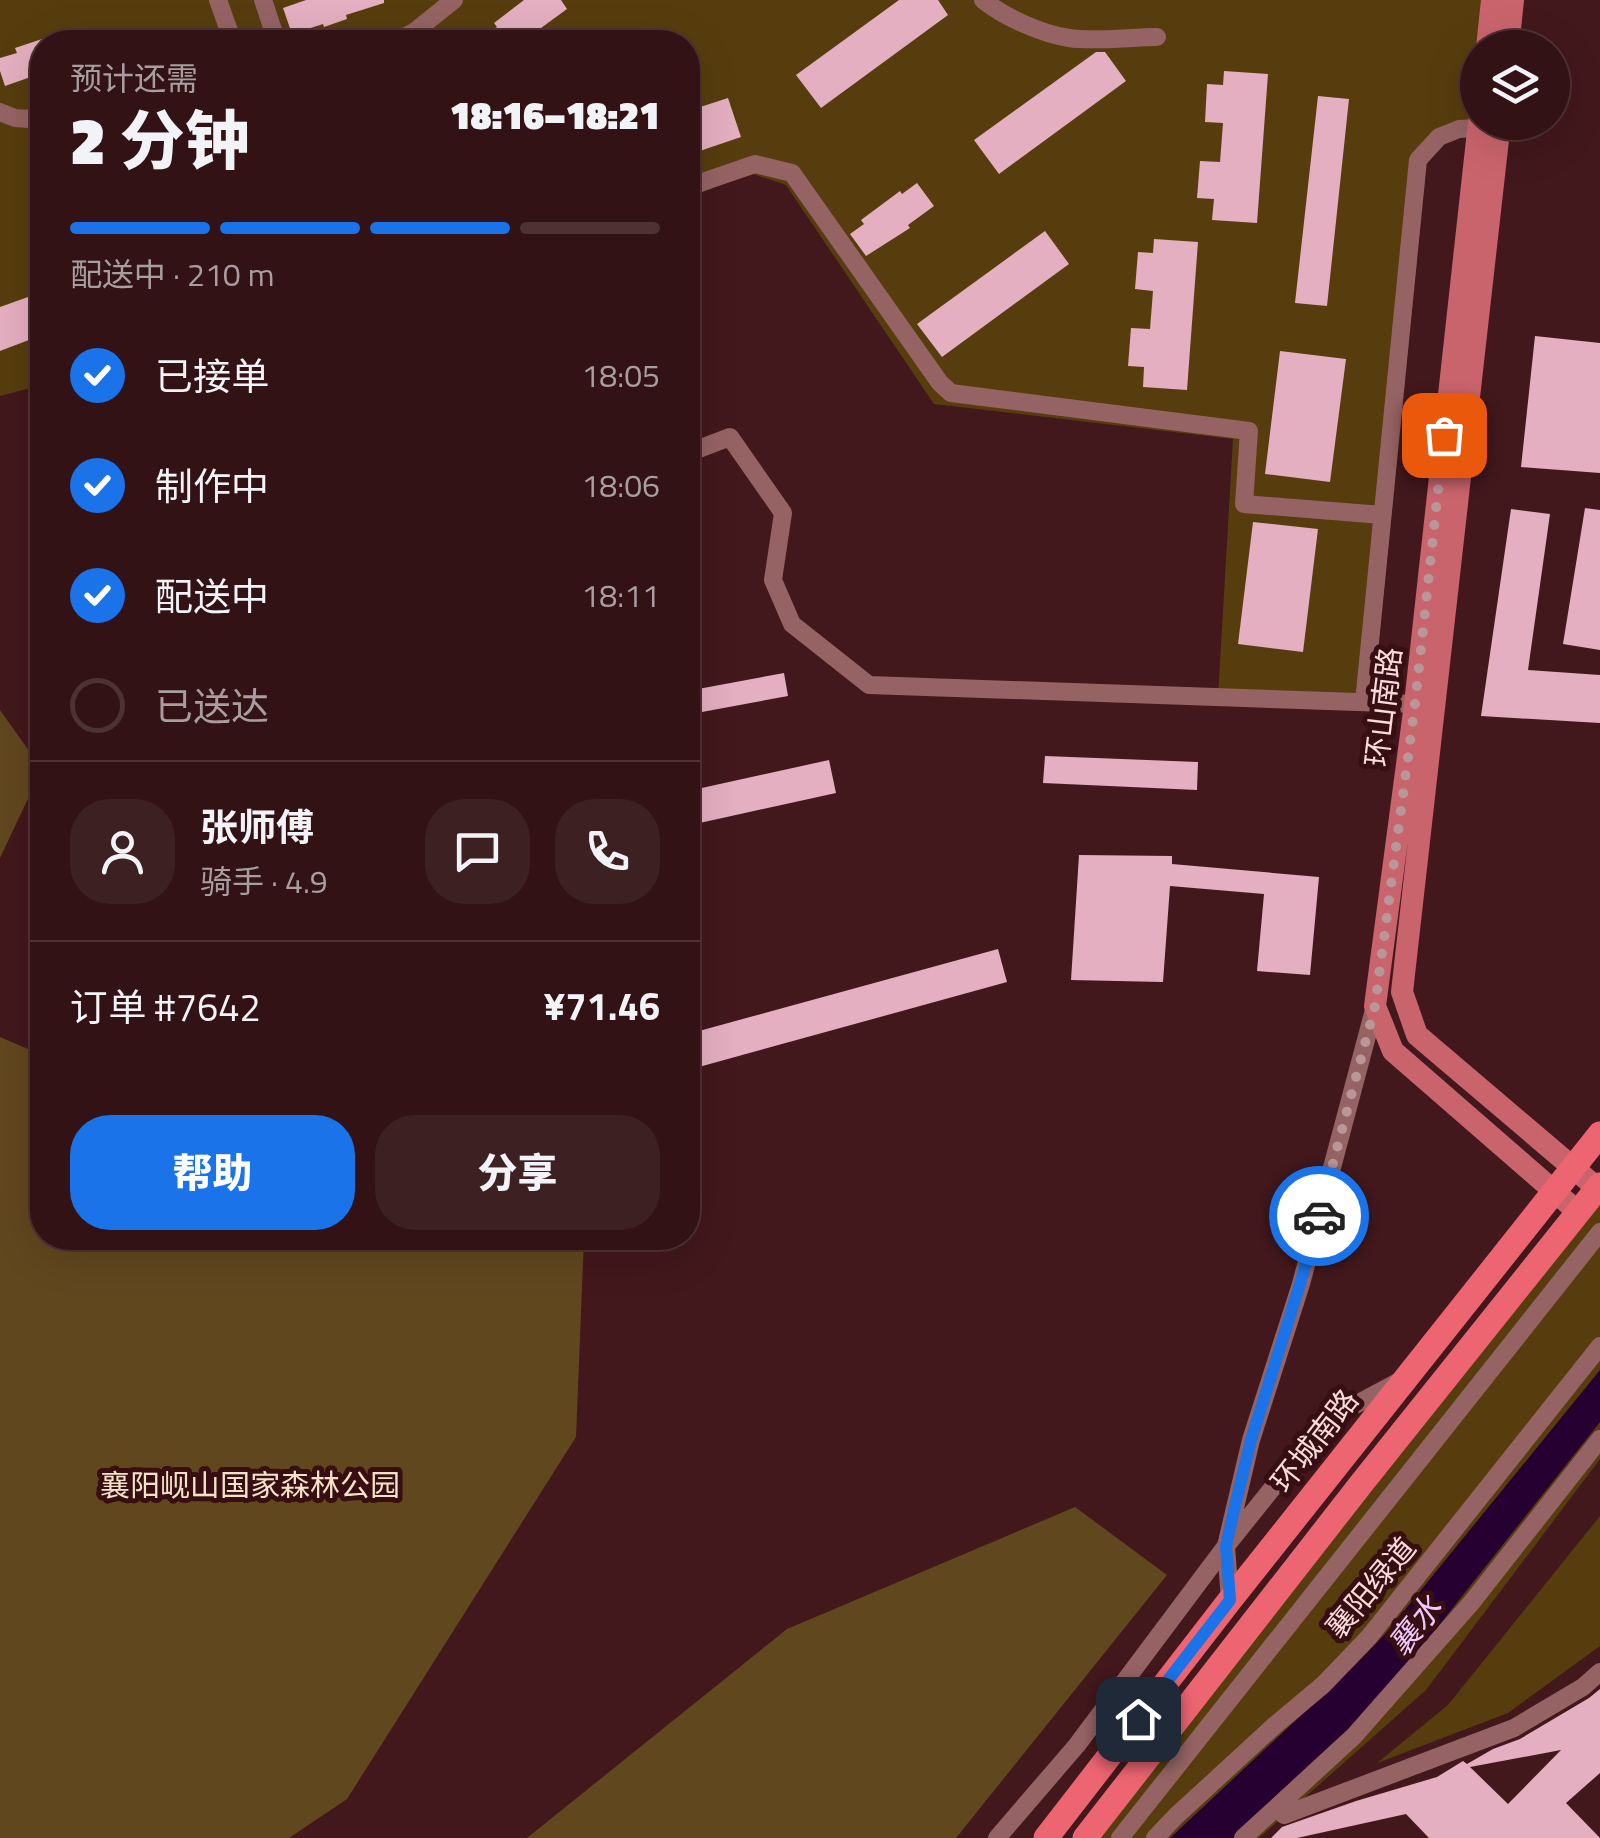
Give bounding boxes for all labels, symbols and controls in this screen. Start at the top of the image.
map controls [1460,30,1570,140]
button: layers [1460,30,1570,140]
text: 预计还需 [70,54,198,102]
text: 18:16–18:21 [450,86,660,144]
text: 2 分钟 [70,90,250,189]
text: 配送中 · 210 m [70,250,275,298]
text: 已接单 [155,347,269,405]
icon: check [70,348,125,403]
text: 18:05 [581,351,660,399]
pin [1402,393,1487,478]
icon: bag [1417,408,1472,463]
text: 制作中 [155,457,269,515]
icon: check [70,458,125,513]
text: 18:06 [581,461,660,509]
text: 配送中 [155,567,269,625]
icon: check [70,568,125,623]
text: 18:11 [581,571,660,619]
street label: 环山南路 [1353,645,1413,769]
text: 已送达 [155,677,269,735]
text: 张师傅 [200,798,314,856]
button: person [70,799,175,904]
button: chat [425,799,530,904]
button: phone [555,799,660,904]
text: 骑手 · 4.9 [200,857,328,905]
text: ¥71.46 [544,977,660,1035]
text: 订单 #7642 [70,978,261,1036]
button: 帮助 [70,1115,355,1230]
button: 分享 [375,1115,660,1230]
courier [1269,1166,1369,1266]
icon: car [1292,1189,1347,1244]
street label: 环城南路 [1259,1379,1369,1502]
park label: 襄阳岘山国家森林公园 [100,1462,400,1508]
street label: 襄阳绿道 [1314,1527,1426,1648]
water label: 襄水 [1376,1584,1454,1665]
pin [1096,1677,1181,1762]
icon: home [1111,1692,1166,1747]

